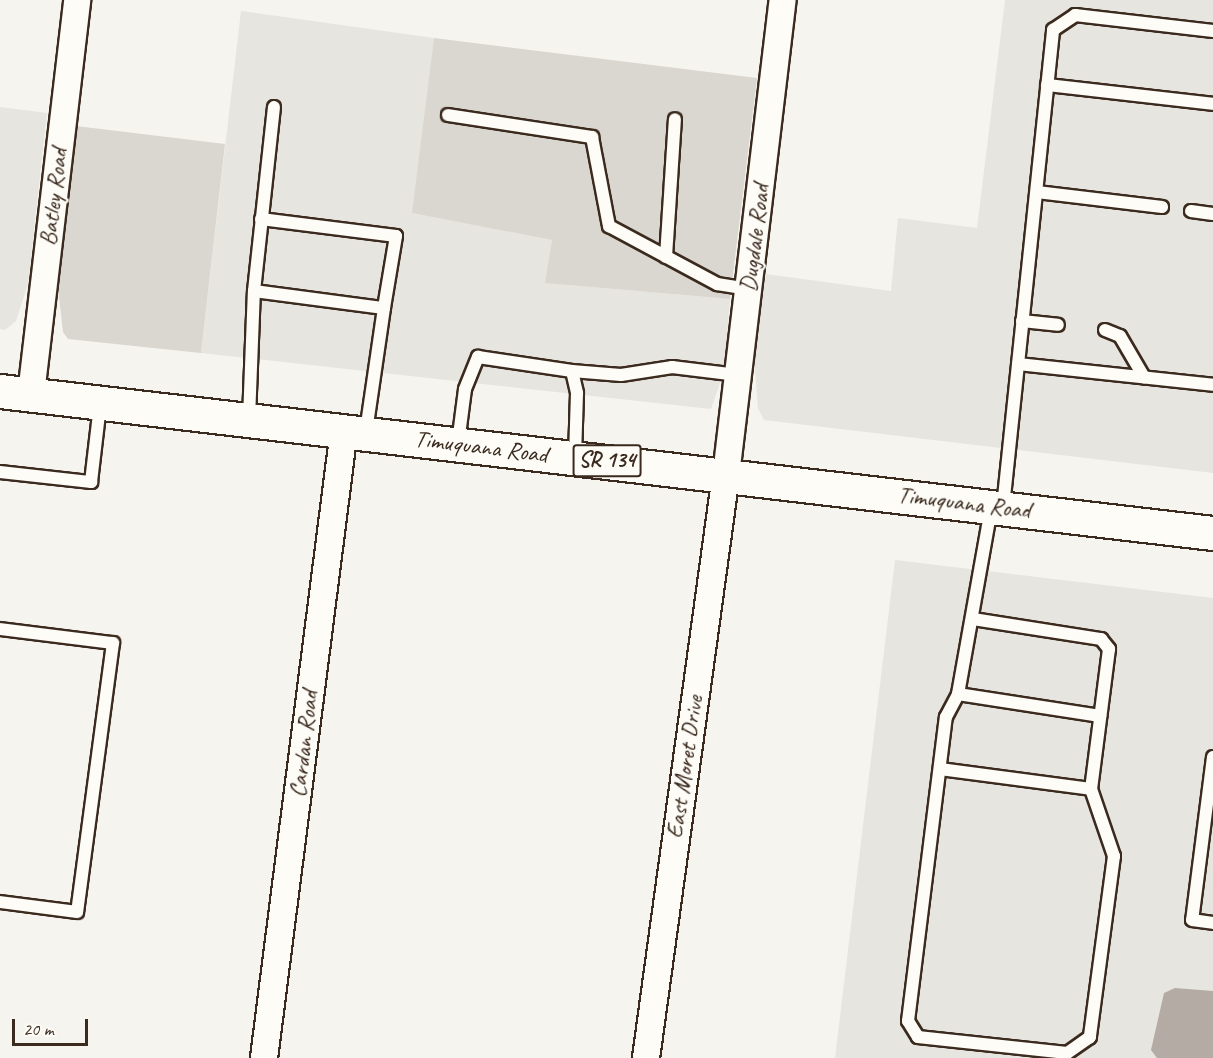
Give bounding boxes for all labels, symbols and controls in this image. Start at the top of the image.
street label: Batley Road [34,147,74,247]
street label: Dugdale Road [734,183,776,293]
street label: Timuquana Road [413,425,549,469]
road number: SR 134 [572,442,642,480]
street label: Timuquana Road [896,481,1032,525]
street label: Cardan Road [283,689,325,799]
street label: East Moret Drive [661,694,709,840]
scale bar [15,1007,92,1045]
text: 20 m [23,1018,54,1040]

